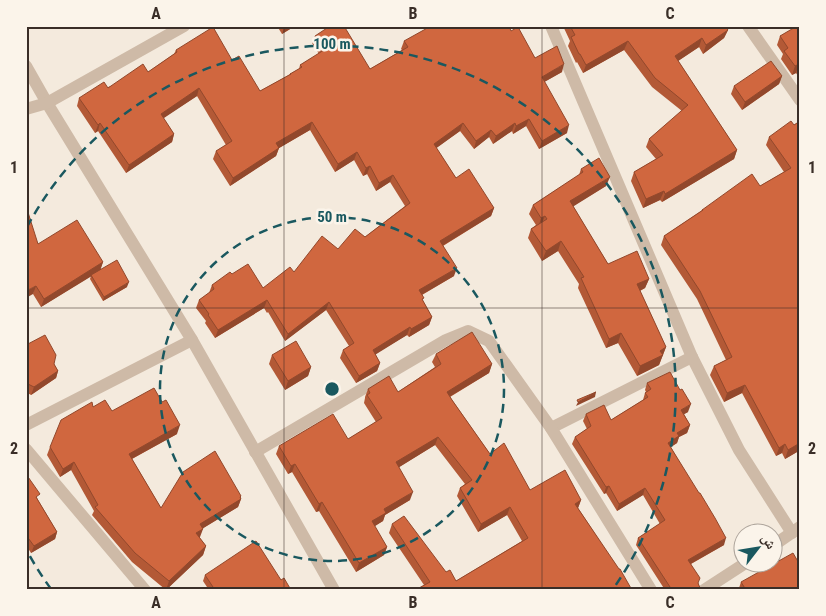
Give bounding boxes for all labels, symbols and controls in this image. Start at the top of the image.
text: A [151,4,161,23]
text: B [409,4,418,23]
text: C [665,4,675,23]
text: 100 m [313,35,351,53]
text: 1 [10,158,18,177]
text: 1 [808,158,816,177]
text: 50 m [317,208,347,226]
centre of rings [323,380,341,398]
text: 2 [10,439,18,458]
text: 2 [808,439,816,458]
north arrow [734,524,784,574]
text: ش [758,531,780,552]
text: A [151,593,161,612]
text: B [409,593,418,612]
text: C [665,593,675,612]

